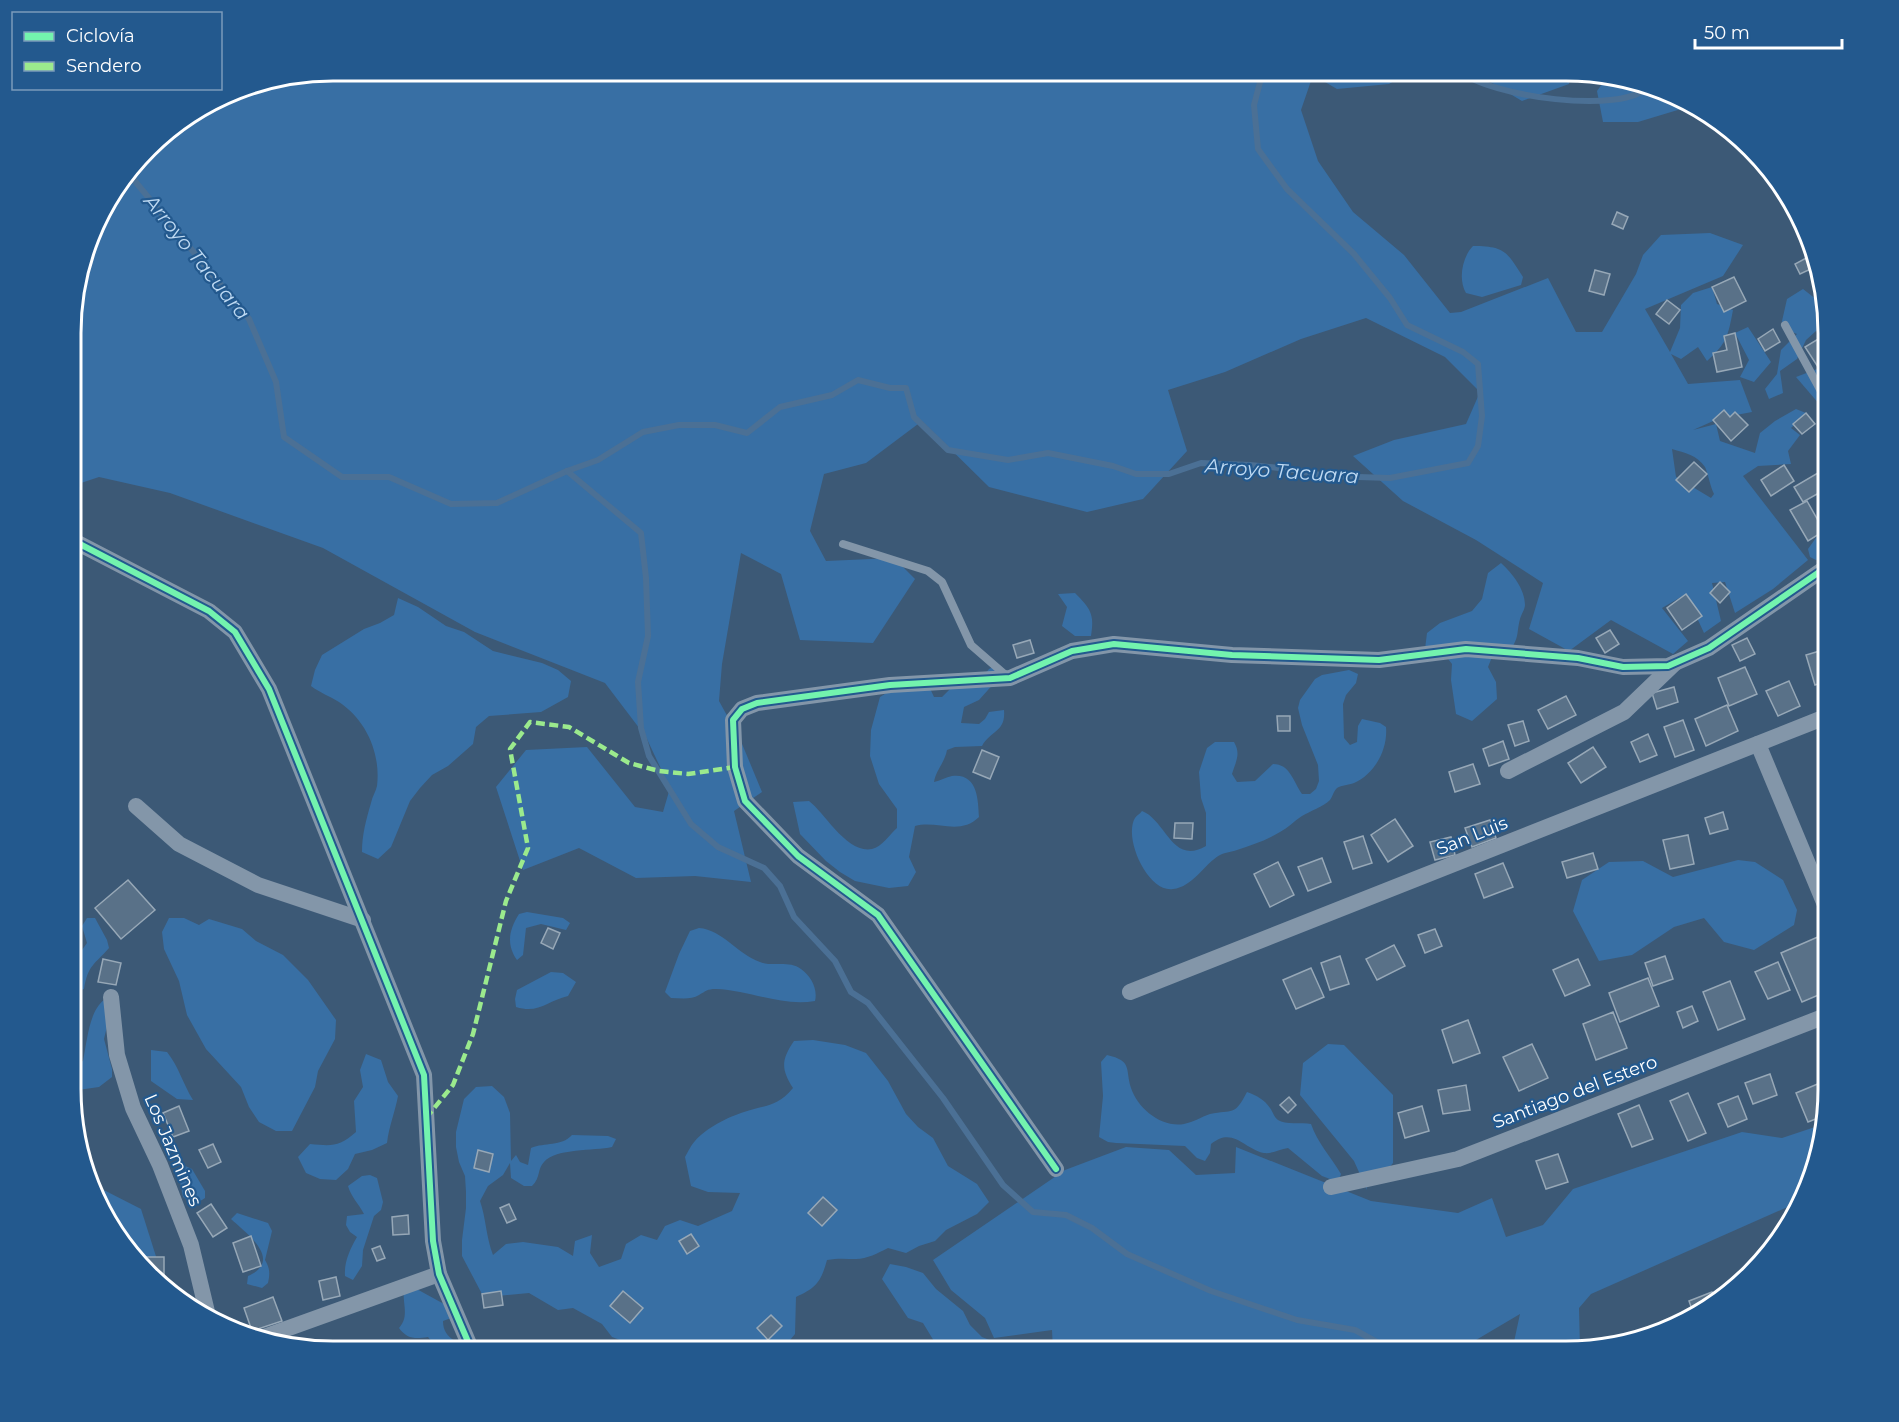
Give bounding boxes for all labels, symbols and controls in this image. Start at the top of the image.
legend [12,12,222,90]
scale bar [1695,12,1842,50]
text: 50 m [1704,22,1750,44]
text: Ciclovía [66,25,135,47]
text: Sendero [66,55,141,77]
water label: Arroyo Tacuara [139,189,255,324]
water label: Arroyo Tacuara [1203,454,1360,488]
street label: San Luis [1433,812,1511,860]
street label: Santiago del Estero [1490,1050,1660,1134]
street label: Los Jazmines [139,1091,207,1210]

